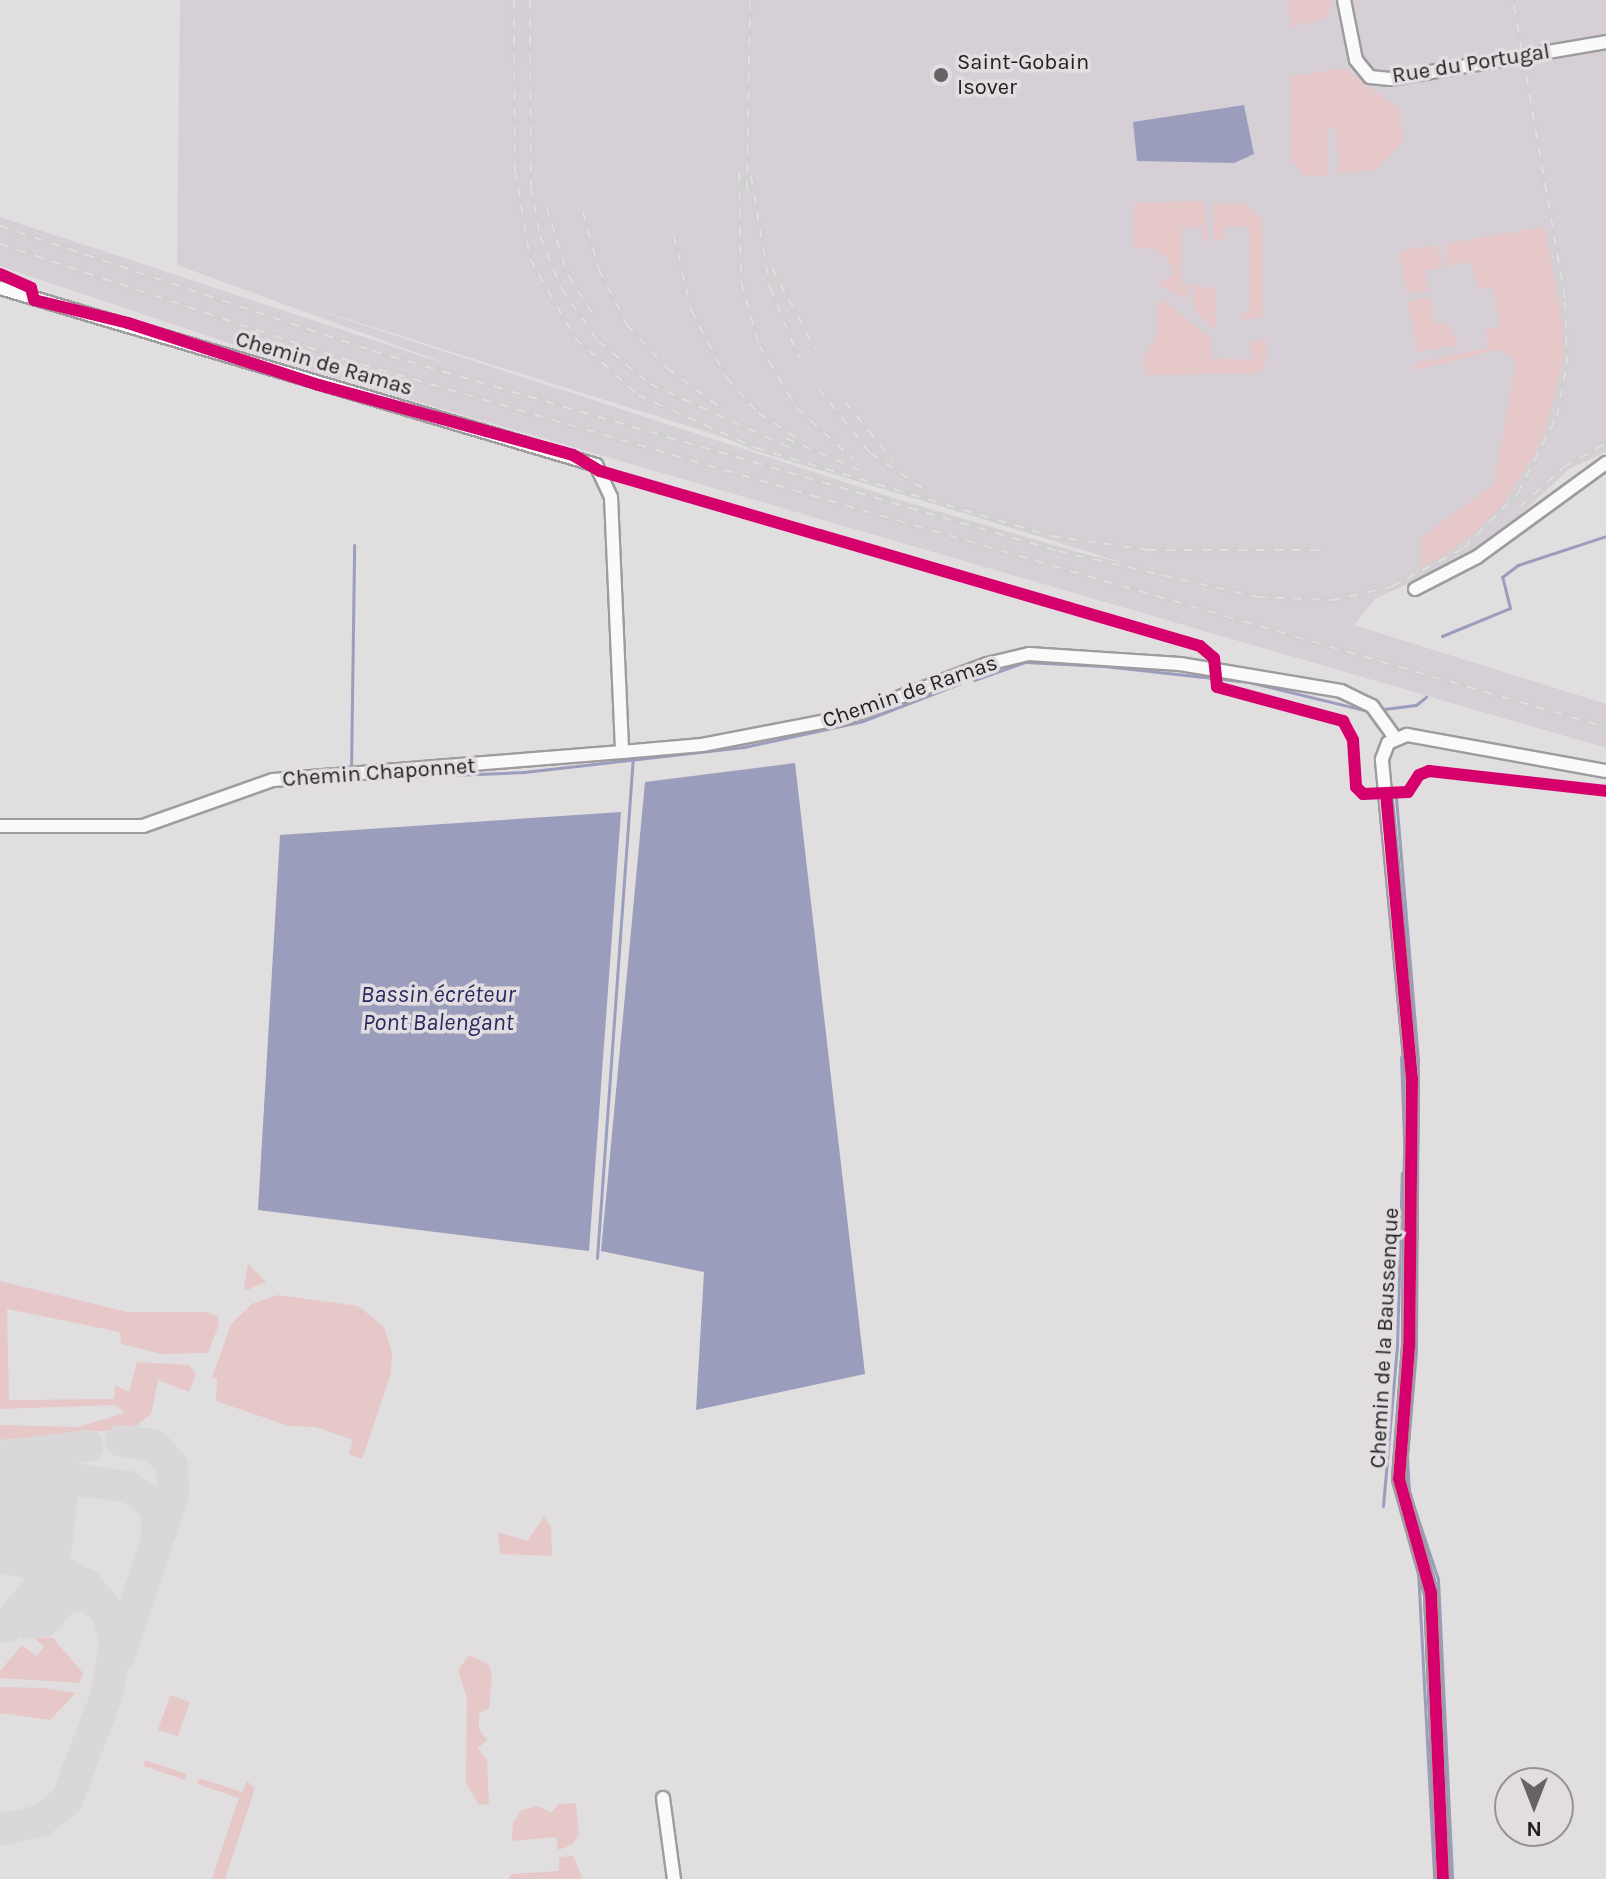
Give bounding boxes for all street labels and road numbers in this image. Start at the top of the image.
street label: Rue du Portugal [1390,38,1552,90]
street label: Chemin de Ramas [232,326,416,402]
street label: Chemin de Ramas [819,650,1001,734]
street label: Chemin Chaponnet [282,753,476,793]
street label: Chemin de la Baussenque [1365,1207,1405,1469]

